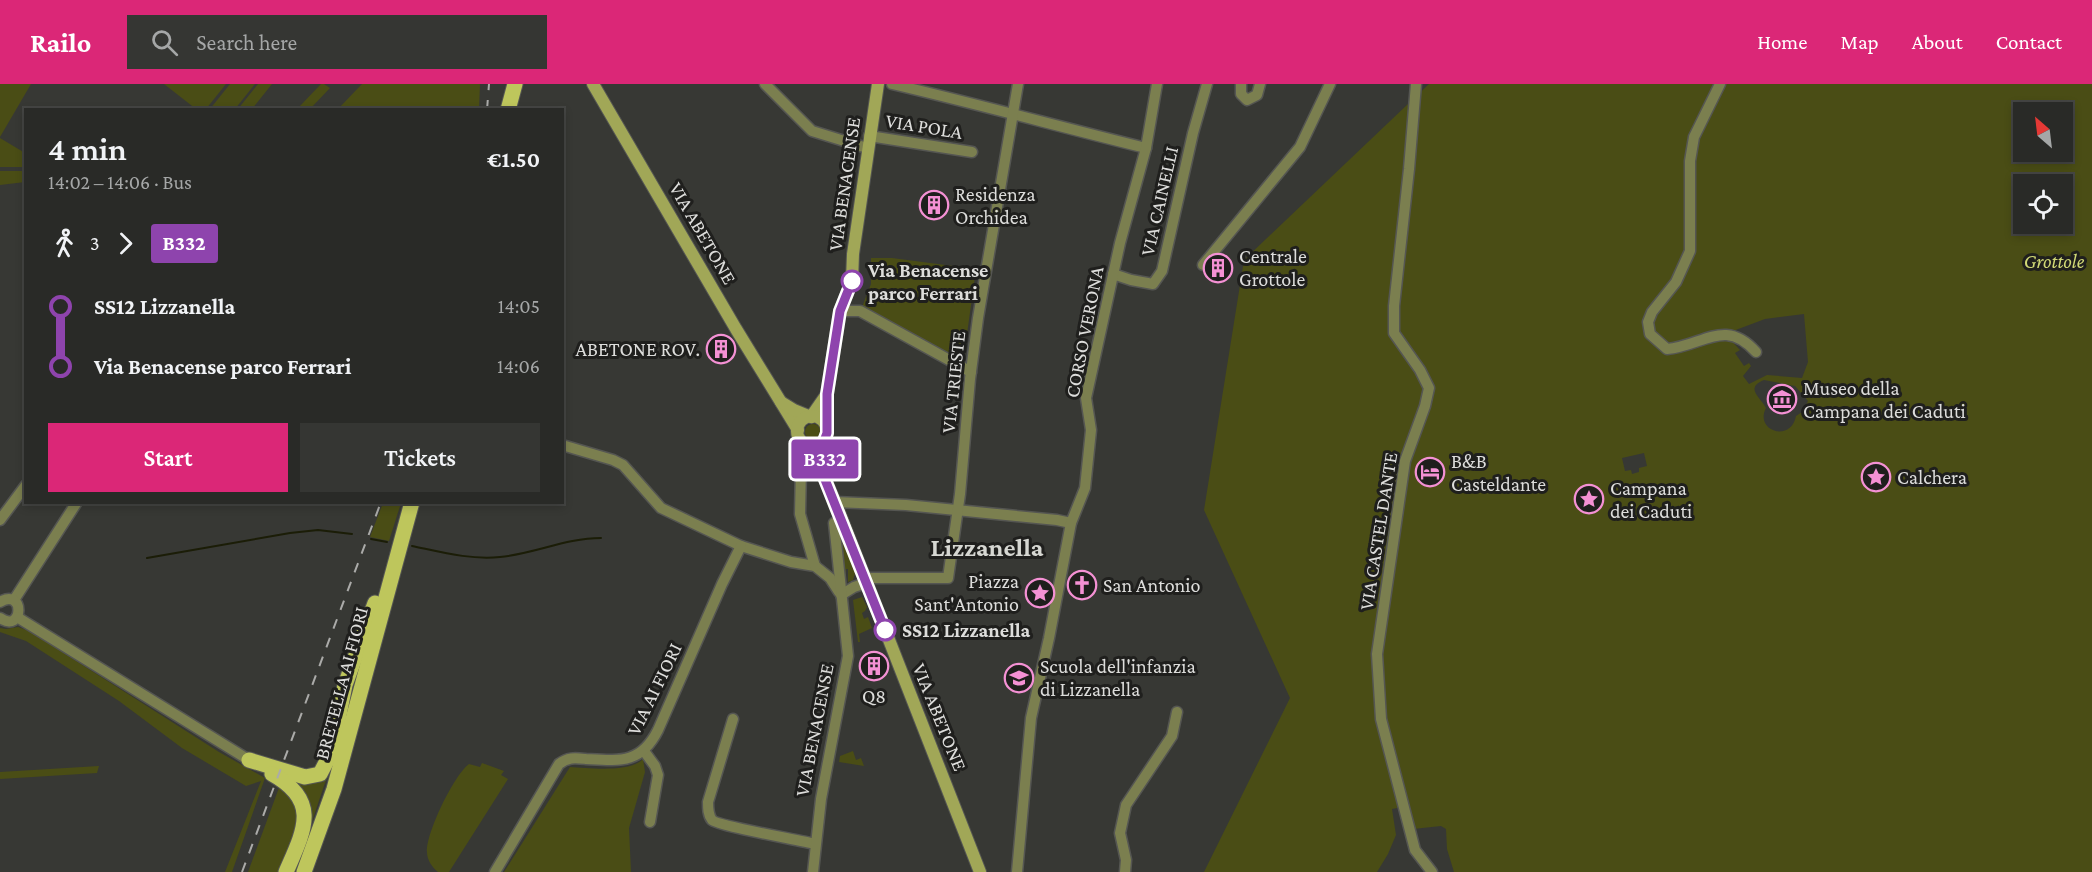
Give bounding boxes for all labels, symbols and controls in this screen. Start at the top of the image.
search box [127,15,547,69]
icon: search [148,26,181,59]
text: Railo [30,27,91,58]
text: Search here [196,30,297,55]
text: Home [1757,30,1807,54]
text: Map [1840,30,1879,54]
text: About [1912,30,1963,54]
text: Contact [1996,30,2062,54]
north arrow [2013,102,2073,162]
map controls [2013,102,2073,234]
street label: VIA POLA [884,109,965,143]
street label: VIA BENACENSE [824,116,864,252]
text: 4 min [48,130,127,167]
street label: VIA CAINELLI [1136,144,1182,258]
text: €1.50 [487,147,540,172]
text: 14:02 – 14:06 · Bus [48,171,192,193]
button: locate [2013,174,2073,234]
street label: VIA ABETONE [665,178,741,288]
place label: Residenza Orchidea [955,183,1036,228]
building icon: Residenza Orchidea [918,189,950,221]
icon: walk [48,227,81,260]
icon: forward [109,227,142,260]
text: B332 [163,231,206,255]
text: 3 [90,232,100,254]
place label: Centrale Grottole [1239,245,1307,290]
park label: Grottole [2024,250,2085,272]
building icon: Centrale Grottole [1202,252,1234,284]
place label: Via Benacense parco Ferrari [867,259,988,304]
street label: CORSO VERONA [1060,264,1108,400]
marker: Via Benacense parco Ferrari [841,270,863,292]
text: SS12 Lizzanella [94,294,235,319]
text: 14:05 [498,295,540,317]
street label: VIA TRIESTE [937,330,969,434]
building icon: ABETONE ROV. [705,333,737,365]
place label: ABETONE ROV. [576,338,700,360]
text: Via Benacense parco Ferrari [94,354,351,379]
text: 14:06 [497,355,540,377]
place label: Museo della Campana dei Caduti [1803,377,1966,423]
museum icon: Museo della Campana dei Caduti [1766,383,1798,415]
button: Start [48,423,288,492]
button: Tickets [300,423,540,492]
line badge: B332 [783,440,867,478]
text: B332 [803,447,847,471]
street label: VIA CASTEL DANTE [1355,450,1401,612]
place label: B&B Casteldante [1451,450,1546,495]
hotel icon: B&B Casteldante [1414,456,1446,488]
place icon: Calchera [1860,461,1892,493]
place label: Calchera [1897,466,1967,488]
place label: Campana dei Caduti [1610,477,1692,522]
place icon: Campana dei Caduti [1573,483,1605,515]
district label: Lizzanella [931,533,1044,562]
church icon: San Antonio [1066,569,1098,601]
place label: Piazza Sant'Antonio [914,570,1019,615]
place label: San Antonio [1103,574,1201,596]
place icon: Piazza Sant'Antonio [1024,577,1056,609]
street label: BRETELLA AI FIORI [310,604,372,762]
marker: SS12 Lizzanella [874,619,896,641]
place label: SS12 Lizzanella [902,619,1031,641]
street label: VIA AI FIORI [622,639,686,739]
building icon: Q8 [858,650,890,682]
place label: Scuola dell'infanzia di Lizzanella [1040,655,1196,700]
street label: VIA ABETONE [908,660,972,774]
street label: VIA BENACENSE [790,662,838,798]
school or university icon: Scuola dell'infanzia di Lizzanella [1003,662,1035,694]
place label: Q8 [862,685,886,707]

